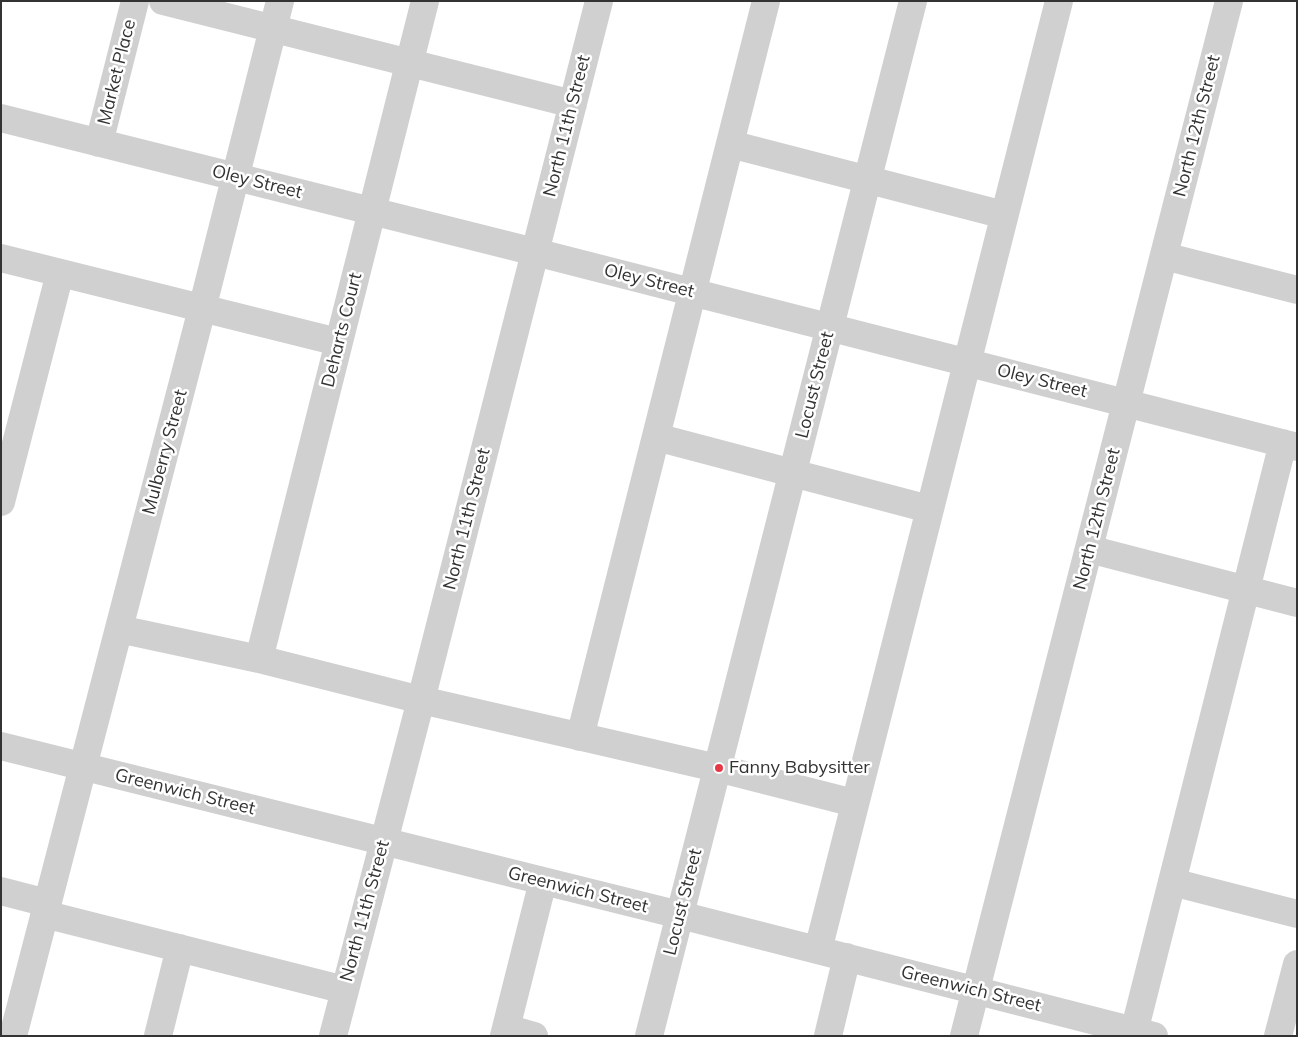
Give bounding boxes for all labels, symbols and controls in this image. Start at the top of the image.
street label: Market Place [93,17,141,127]
street label: North 11th Street [539,53,595,199]
street label: North 12th Street [1169,53,1225,199]
street label: Oley Street [210,160,304,204]
street label: Oley Street [602,259,696,303]
street label: Deharts Court [317,271,367,389]
street label: Locust Street [791,330,839,440]
street label: Oley Street [995,359,1089,403]
street label: Mulberry Street [138,387,192,517]
street label: North 11th Street [439,446,495,592]
street label: North 12th Street [1069,446,1125,592]
place label: Fanny Babysitter [729,757,870,779]
marker: Fanny Babysitter [713,762,725,774]
street label: Greenwich Street [113,764,257,820]
street label: North 11th Street [336,838,394,984]
street label: Locust Street [659,847,707,957]
street label: Greenwich Street [506,862,650,918]
street label: Greenwich Street [899,961,1043,1017]

